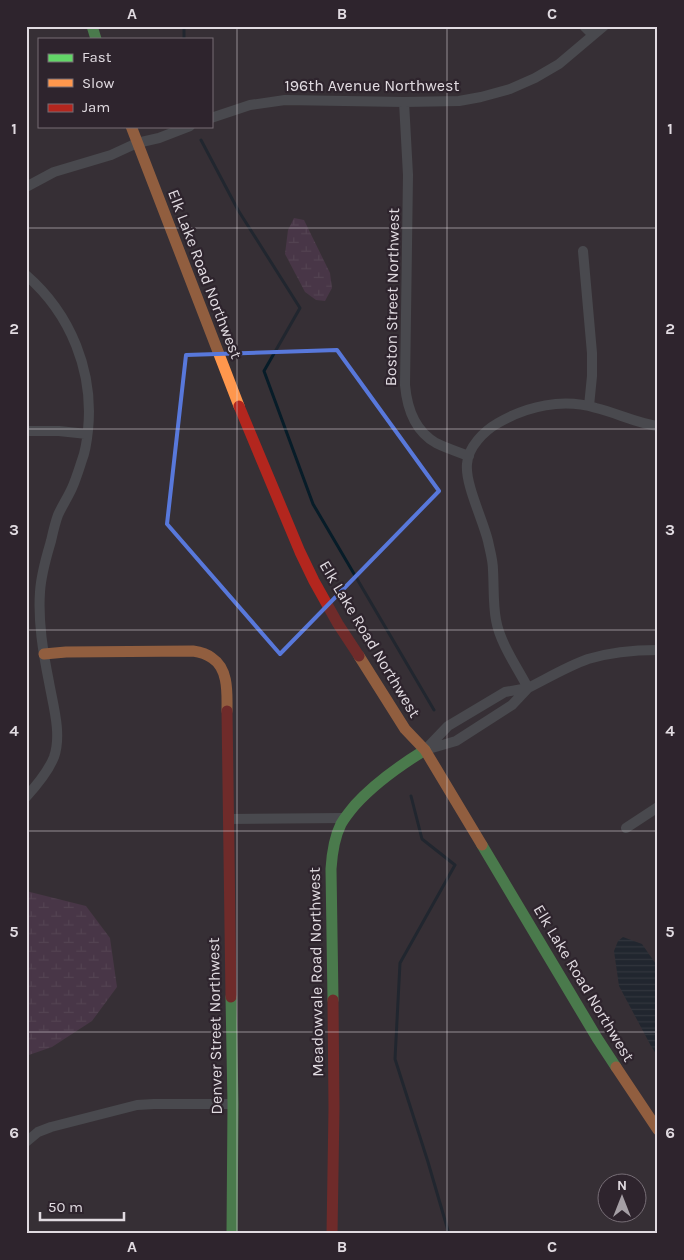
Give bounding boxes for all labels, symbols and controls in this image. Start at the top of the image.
text: A [127,4,137,23]
text: B [337,4,347,23]
text: C [547,4,557,23]
legend [38,38,212,128]
text: Fast [82,48,112,66]
text: Slow [82,74,114,92]
street label: 196th Avenue Northwest [284,76,460,95]
text: Jam [82,98,110,116]
text: 1 [11,119,17,138]
text: 1 [667,119,673,138]
street label: Elk Lake Road Northwest [164,187,246,361]
street label: Boston Street Northwest [381,208,403,386]
text: 2 [9,319,19,338]
text: 2 [665,319,675,338]
text: 3 [9,520,19,539]
text: 3 [665,520,675,539]
street label: Elk Lake Road Northwest [316,557,424,721]
text: 4 [9,721,19,740]
text: 4 [665,721,675,740]
street label: Meadowvale Road Northwest [305,867,327,1077]
street label: Elk Lake Road Northwest [530,901,638,1065]
text: 5 [9,922,19,941]
text: 5 [665,922,675,941]
street label: Denver Street Northwest [204,937,226,1115]
text: 6 [9,1123,19,1142]
text: 6 [665,1123,675,1142]
north arrow [596,1172,646,1222]
text: N [617,1177,627,1194]
scale bar [40,1190,124,1222]
text: 50 m [48,1198,83,1216]
text: A [127,1237,137,1256]
text: B [337,1237,347,1256]
text: C [547,1237,557,1256]

